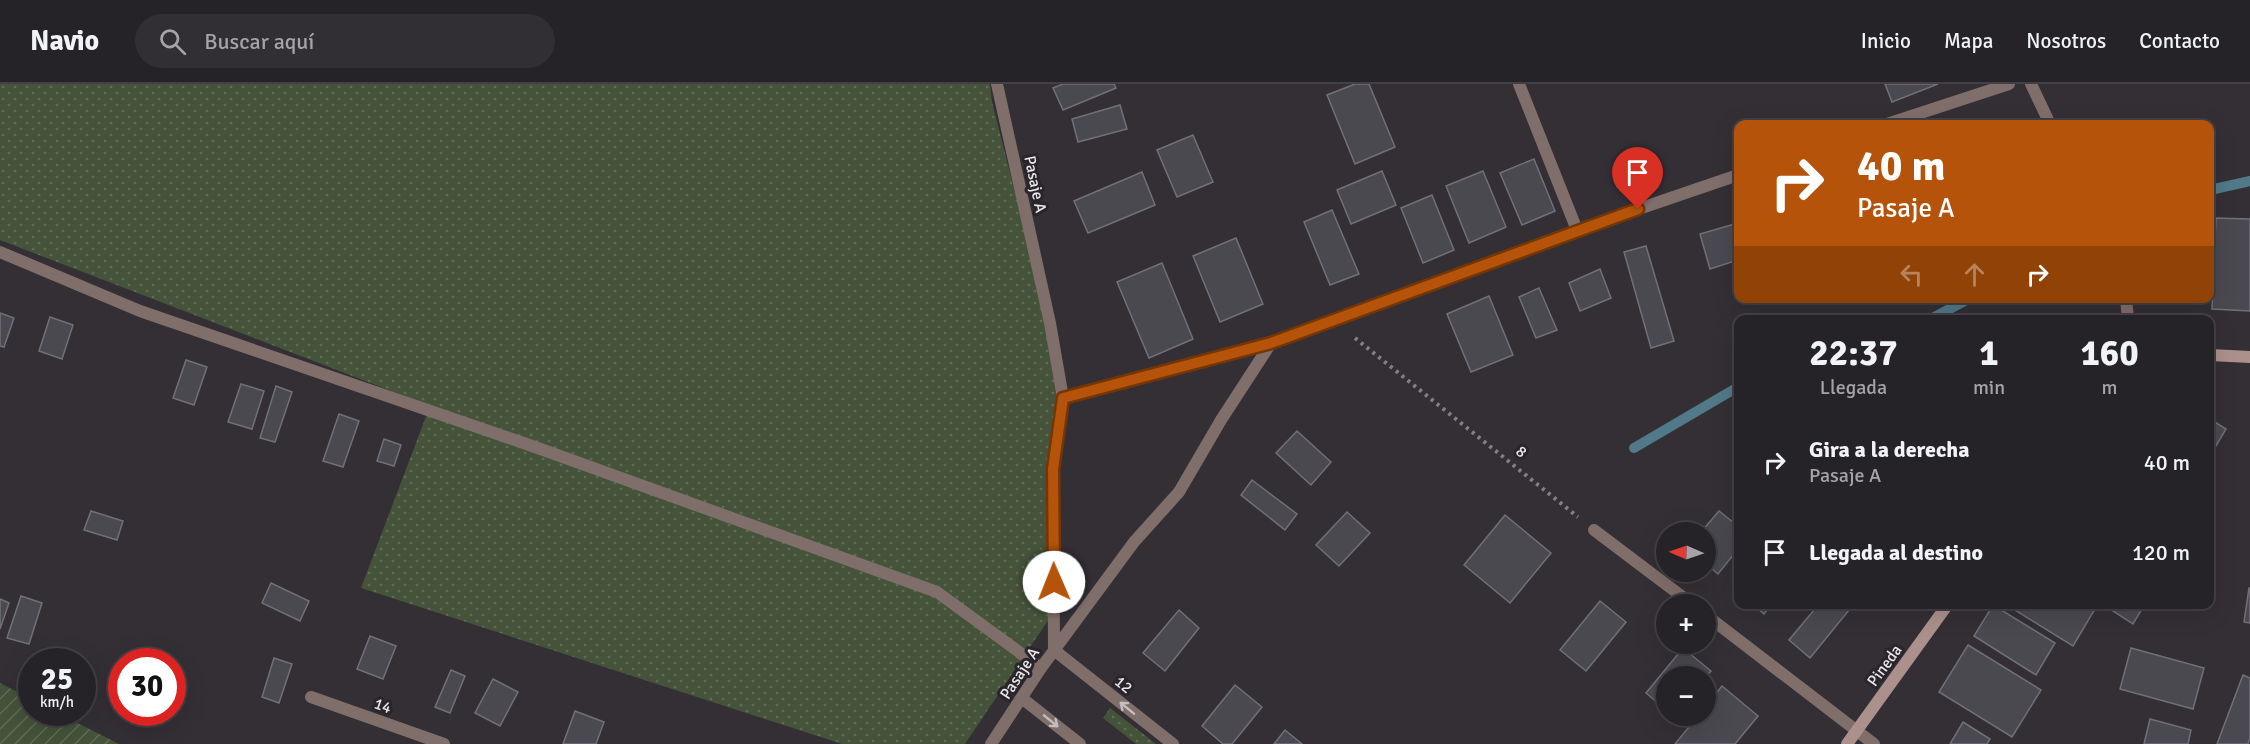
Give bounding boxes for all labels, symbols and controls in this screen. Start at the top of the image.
search box [135,14,555,68]
text: Navio [30,24,99,58]
icon: search [156,25,189,58]
text: Buscar aquí [204,28,314,55]
text: Inicio [1861,28,1911,54]
text: Mapa [1944,28,1993,54]
text: Nosotros [2026,28,2106,54]
text: Contacto [2139,28,2220,54]
text: 40 m [1857,141,1946,192]
icon: right [1758,144,1836,222]
pin [1612,147,1663,209]
street label: Pasaje A [1019,154,1051,215]
icon: arrive [1621,156,1654,189]
text: Pasaje A [1857,192,1954,225]
icon: left [1895,258,1928,291]
icon: ahead [1958,258,1991,291]
icon: right [2021,258,2054,291]
text: 22:37 [1809,331,1898,376]
text: 1 [1979,331,1999,376]
text: 160 [2080,331,2139,376]
text: Llegada [1820,375,1887,400]
text: min [1973,375,2005,400]
text: m [2102,375,2118,400]
text: Gira a la derecha [1809,436,1970,463]
street label: 8 [1512,441,1531,462]
icon: right [1758,446,1791,479]
text: 40 m [2144,449,2190,476]
text: Pasaje A [1809,463,1881,488]
north arrow [1656,522,1716,582]
map controls [1656,522,1716,726]
icon: arrive [1758,536,1791,569]
text: Llegada al destino [1809,539,1983,566]
text: 120 m [2132,539,2190,566]
position arrow [1022,550,1086,614]
button: + [1656,594,1716,654]
street label: Pineda [1863,641,1907,690]
street label: Pasaje A [996,644,1044,703]
speed limit sign: 30 [108,648,186,726]
text: 25 [41,661,73,698]
button: − [1656,666,1716,726]
street label: 12 [1110,672,1136,698]
text: km/h [40,693,74,711]
street label: 14 [371,694,394,718]
one-way arrow [1119,701,1135,714]
one-way arrow [1043,715,1059,728]

